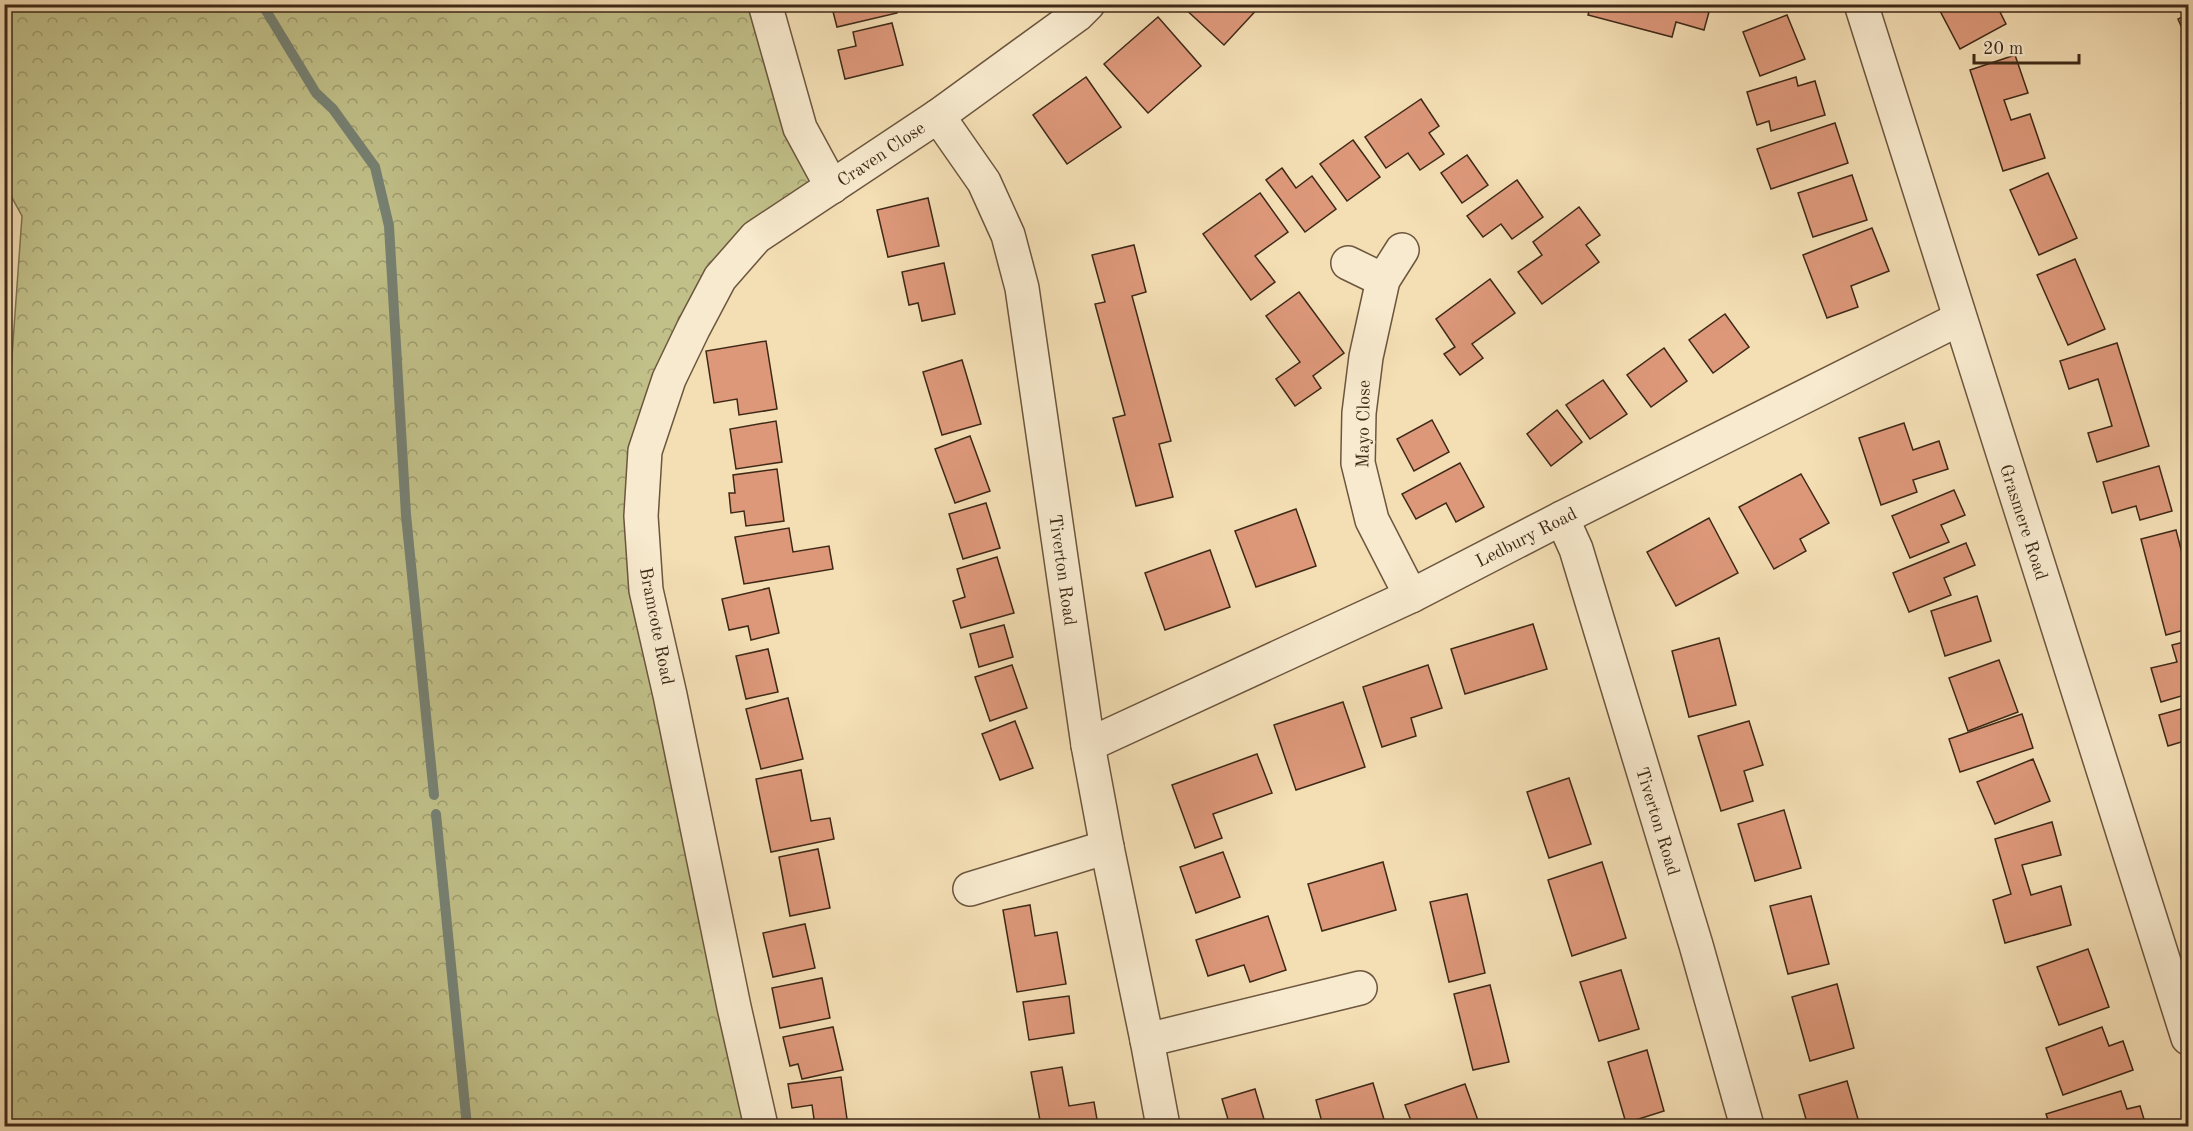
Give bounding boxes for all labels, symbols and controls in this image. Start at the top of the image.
scale bar [1974,27,2079,65]
text: 20 m [1983,40,2023,58]
street label: Craven Close [834,119,929,191]
street label: Mayo Close [1354,380,1374,468]
street label: Grasmere Road [1996,462,2050,582]
street label: Ledbury Road [1473,505,1580,571]
street label: Tiverton Road [1045,513,1079,627]
street label: Bramcote Road [636,566,676,687]
street label: Tiverton Road [1632,765,1682,878]

